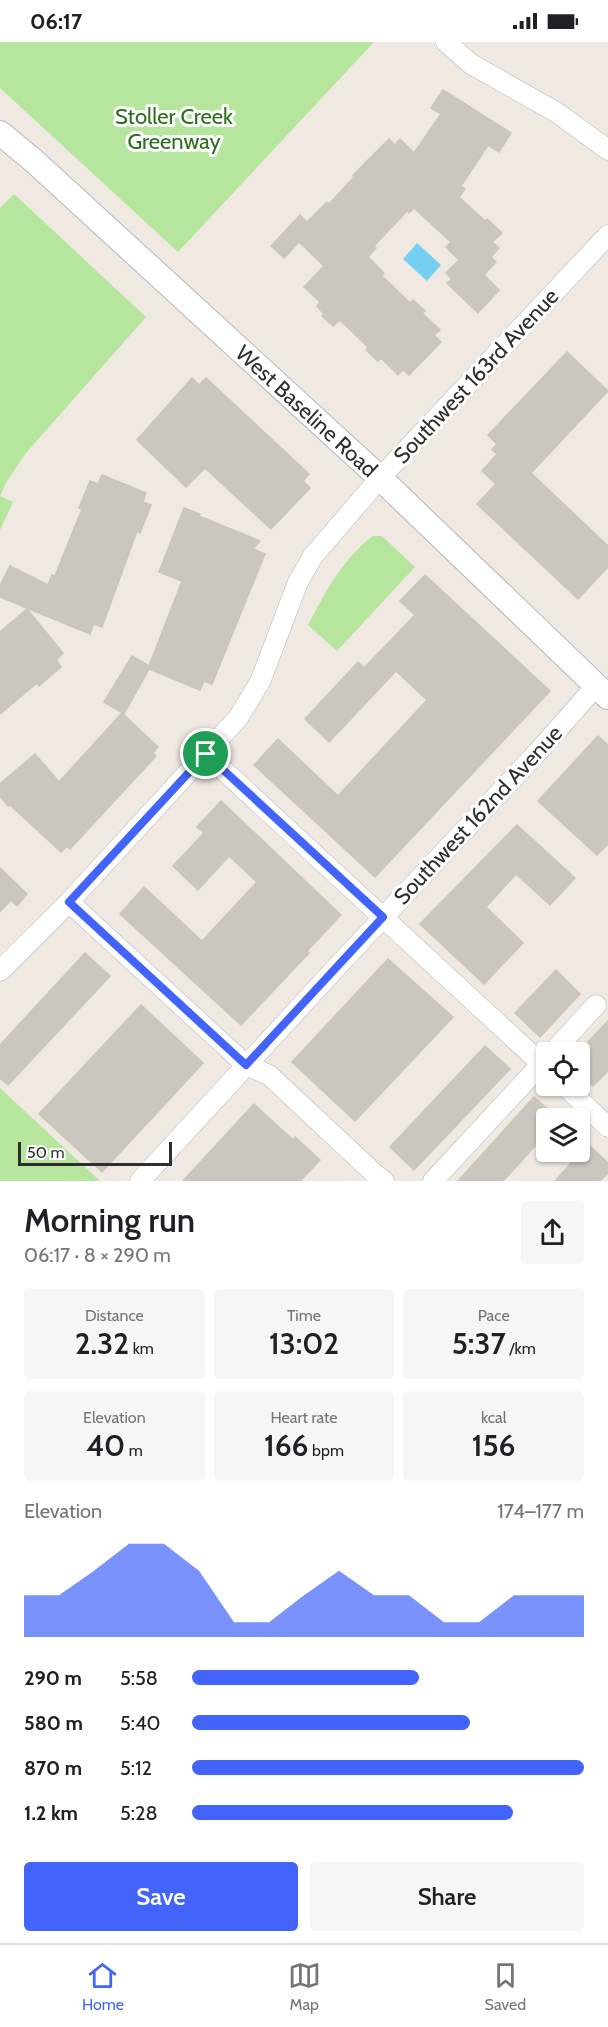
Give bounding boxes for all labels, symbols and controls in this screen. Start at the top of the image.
text: 06:17 [30,8,82,35]
park label: Stoller Creek Greenway [115,103,233,155]
street label: Southwest 163rd Avenue [388,283,564,469]
street label: West Baseline Road [230,339,383,483]
street label: Southwest 162nd Avenue [388,720,568,910]
pin [180,728,231,779]
icon: arrive [189,737,222,770]
map controls [536,1042,590,1162]
button: locate [536,1042,590,1096]
button: layers [536,1108,590,1162]
scale bar [18,1139,172,1166]
text: 50 m [27,1143,64,1162]
text: Morning run [24,1200,195,1240]
button: share [521,1201,584,1264]
text: 06:17 · 8 × 290 m [24,1243,171,1267]
text: Distance [85,1306,144,1325]
text: Time [287,1306,321,1325]
text: Pace [478,1306,510,1325]
text: 2.32 [75,1325,129,1362]
text: 13:02 [269,1325,339,1362]
text: 5:37 [452,1325,506,1362]
text: km [129,1339,154,1358]
text: /km [506,1339,536,1358]
text: Elevation [83,1408,146,1427]
text: Heart rate [271,1408,337,1427]
text: kcal [481,1408,506,1427]
text: 40 [86,1427,125,1464]
text: 166 [264,1427,309,1464]
text: 156 [472,1427,516,1464]
text: m [125,1441,143,1460]
text: bpm [309,1441,344,1460]
text: Elevation [24,1499,102,1523]
text: 174–177 m [497,1499,584,1523]
text: 290 m [24,1666,82,1690]
text: 5:58 [120,1666,158,1690]
text: 580 m [24,1711,83,1735]
text: 5:40 [120,1711,161,1735]
text: 870 m [24,1756,82,1780]
text: 5:12 [120,1756,152,1780]
text: 1.2 km [24,1801,78,1825]
text: 5:28 [120,1801,158,1825]
button: Save [24,1862,298,1931]
button: Share [310,1862,584,1931]
tab: Home [82,1959,124,2014]
tab: Map [288,1959,321,2014]
tab: Saved [485,1959,526,2014]

